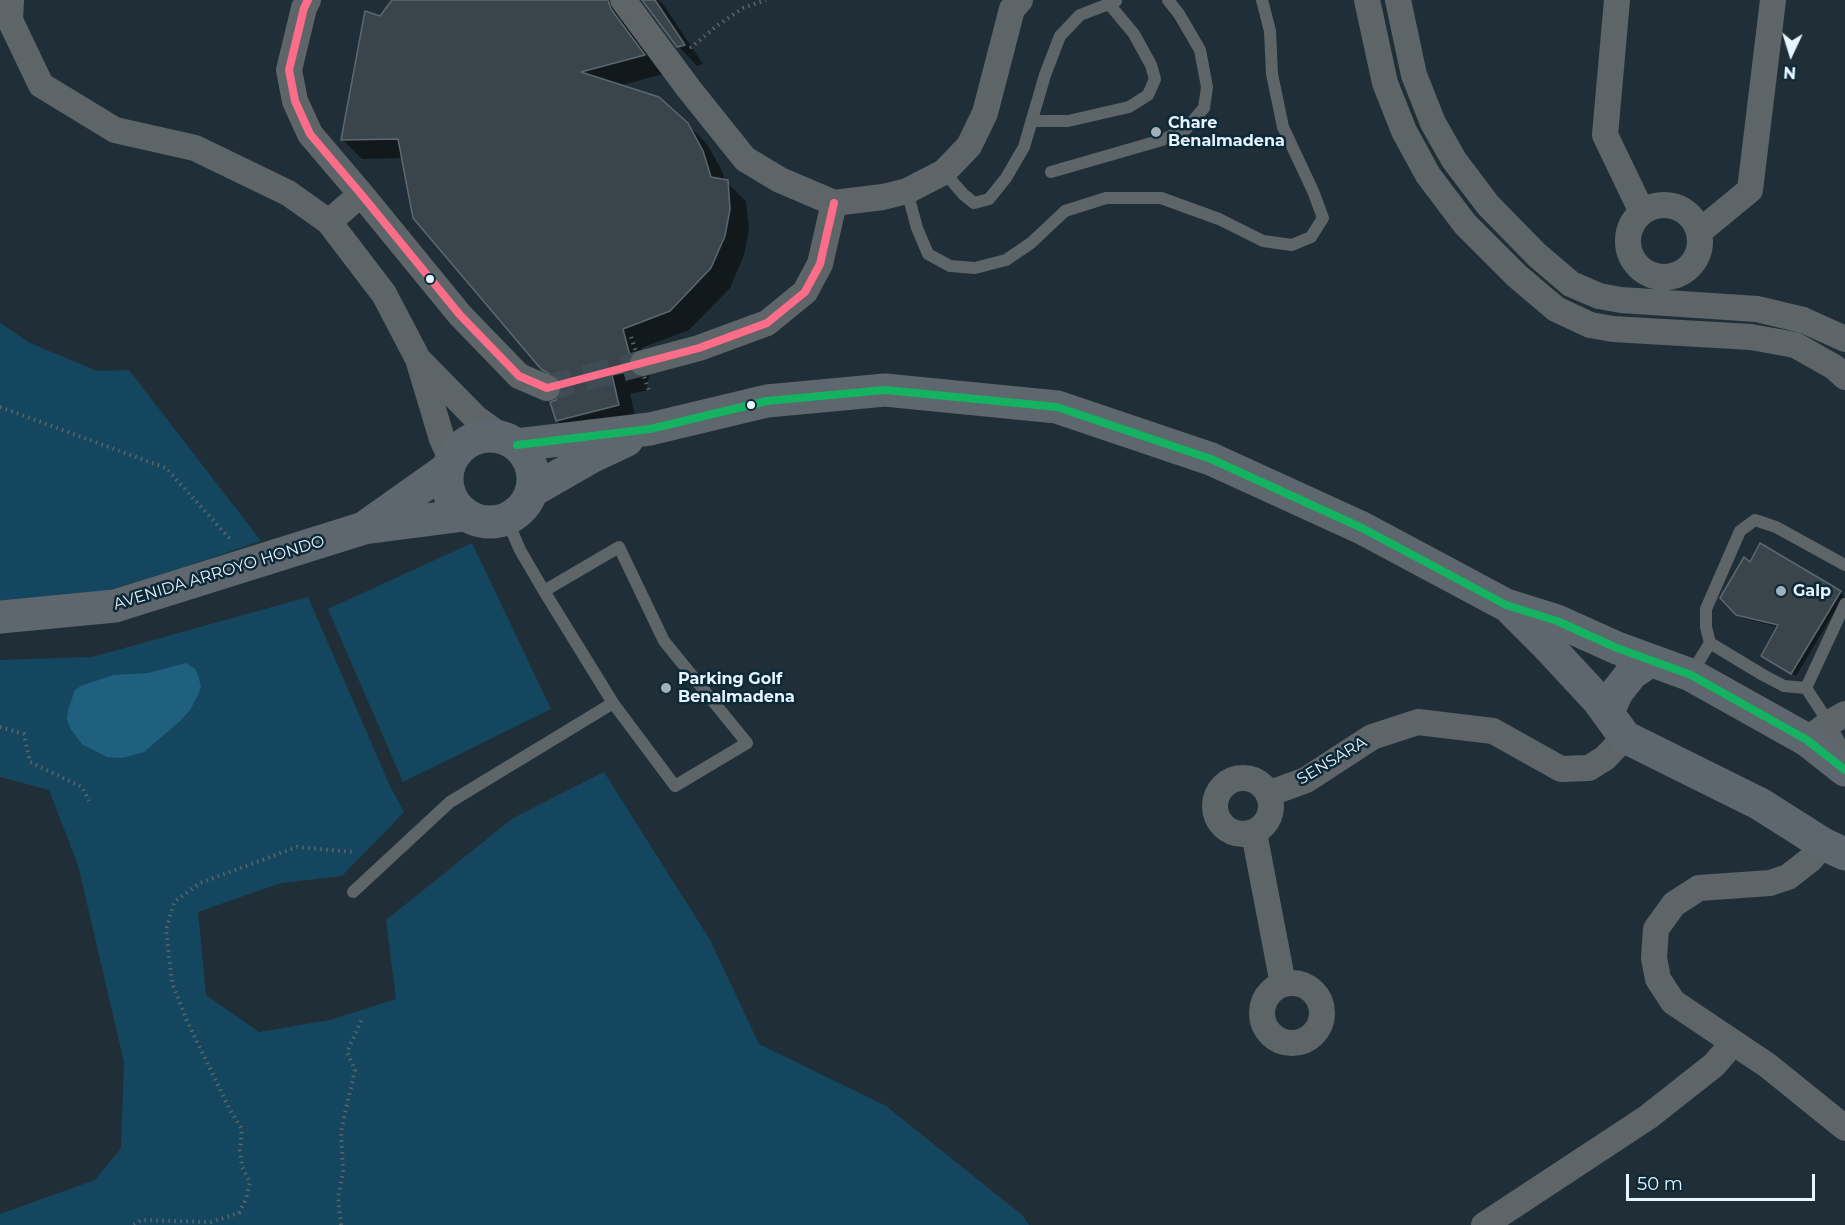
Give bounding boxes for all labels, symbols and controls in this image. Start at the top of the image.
north arrow [1761,24,1821,84]
text: N [1783,63,1797,82]
place label: Chare Benalmadena [1168,113,1285,151]
marker: Chare Benalmadena [1149,125,1163,139]
unlabelled marker [424,273,436,285]
unlabelled marker [745,399,757,411]
street label: AVENIDA ARROYO HONDO [111,532,327,614]
place label: Galp [1793,581,1831,601]
marker: Galp [1774,584,1788,598]
place label: Parking Golf Benalmadena [678,669,795,707]
marker: Parking Golf Benalmadena [659,681,673,695]
street label: SENSARA [1294,733,1370,789]
scale bar [1629,1162,1818,1200]
text: 50 m [1637,1173,1683,1195]

